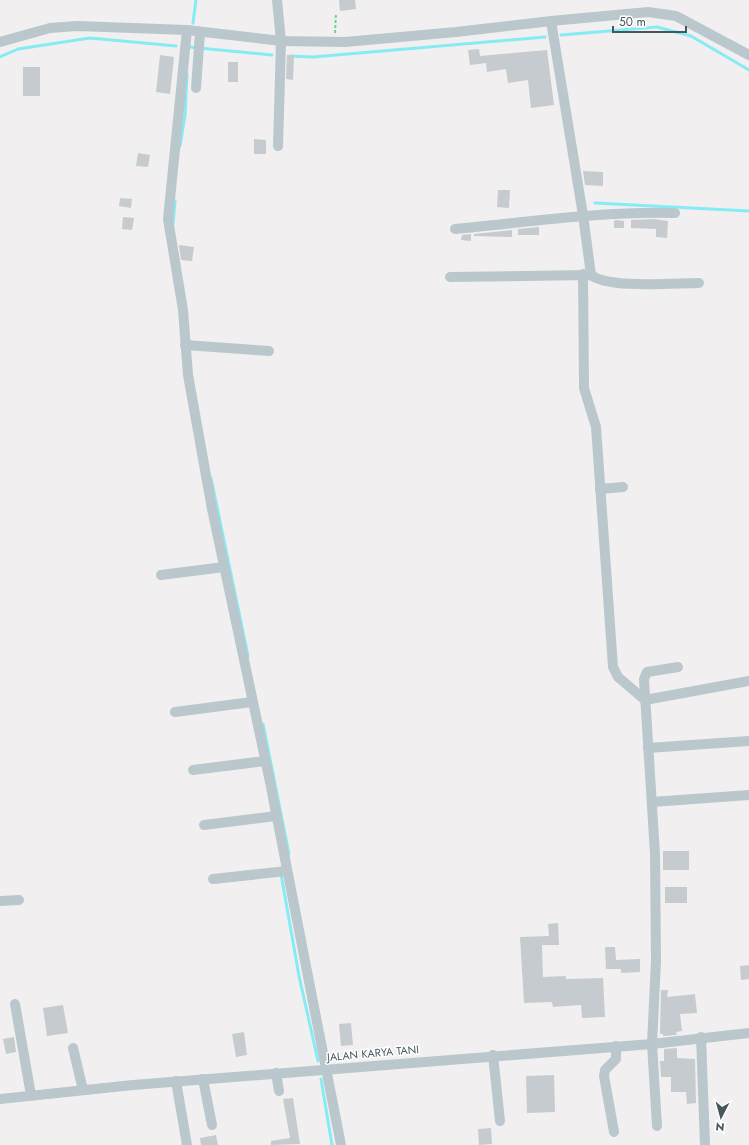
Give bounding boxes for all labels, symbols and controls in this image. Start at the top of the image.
scale bar [613,8,686,34]
text: 50 m [619,13,646,31]
street label: JALAN KARYA TANI [324,1041,420,1065]
north arrow [701,1097,741,1137]
text: N [715,1119,725,1135]

